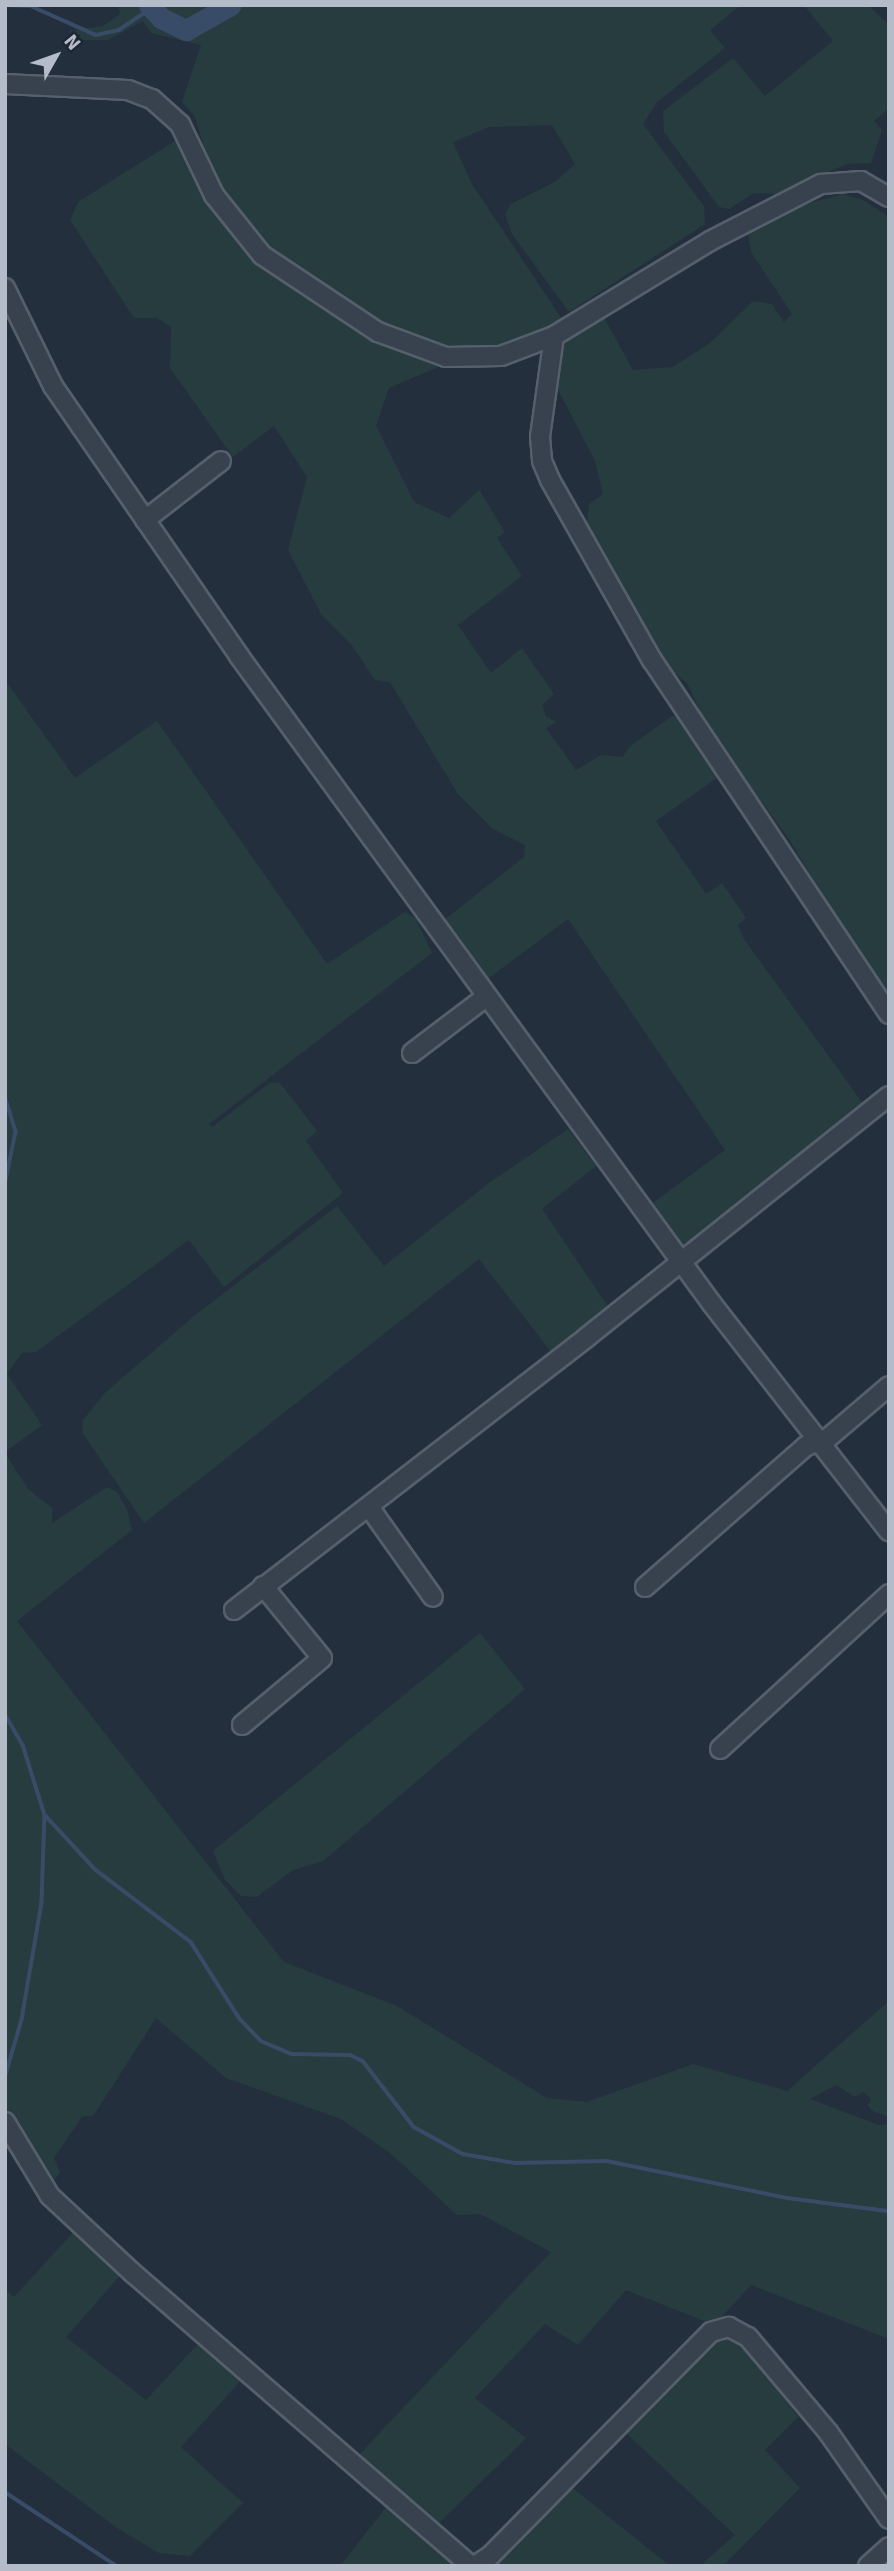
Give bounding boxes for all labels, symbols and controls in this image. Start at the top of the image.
north arrow [21,21,91,91]
text: N [59,30,86,55]

